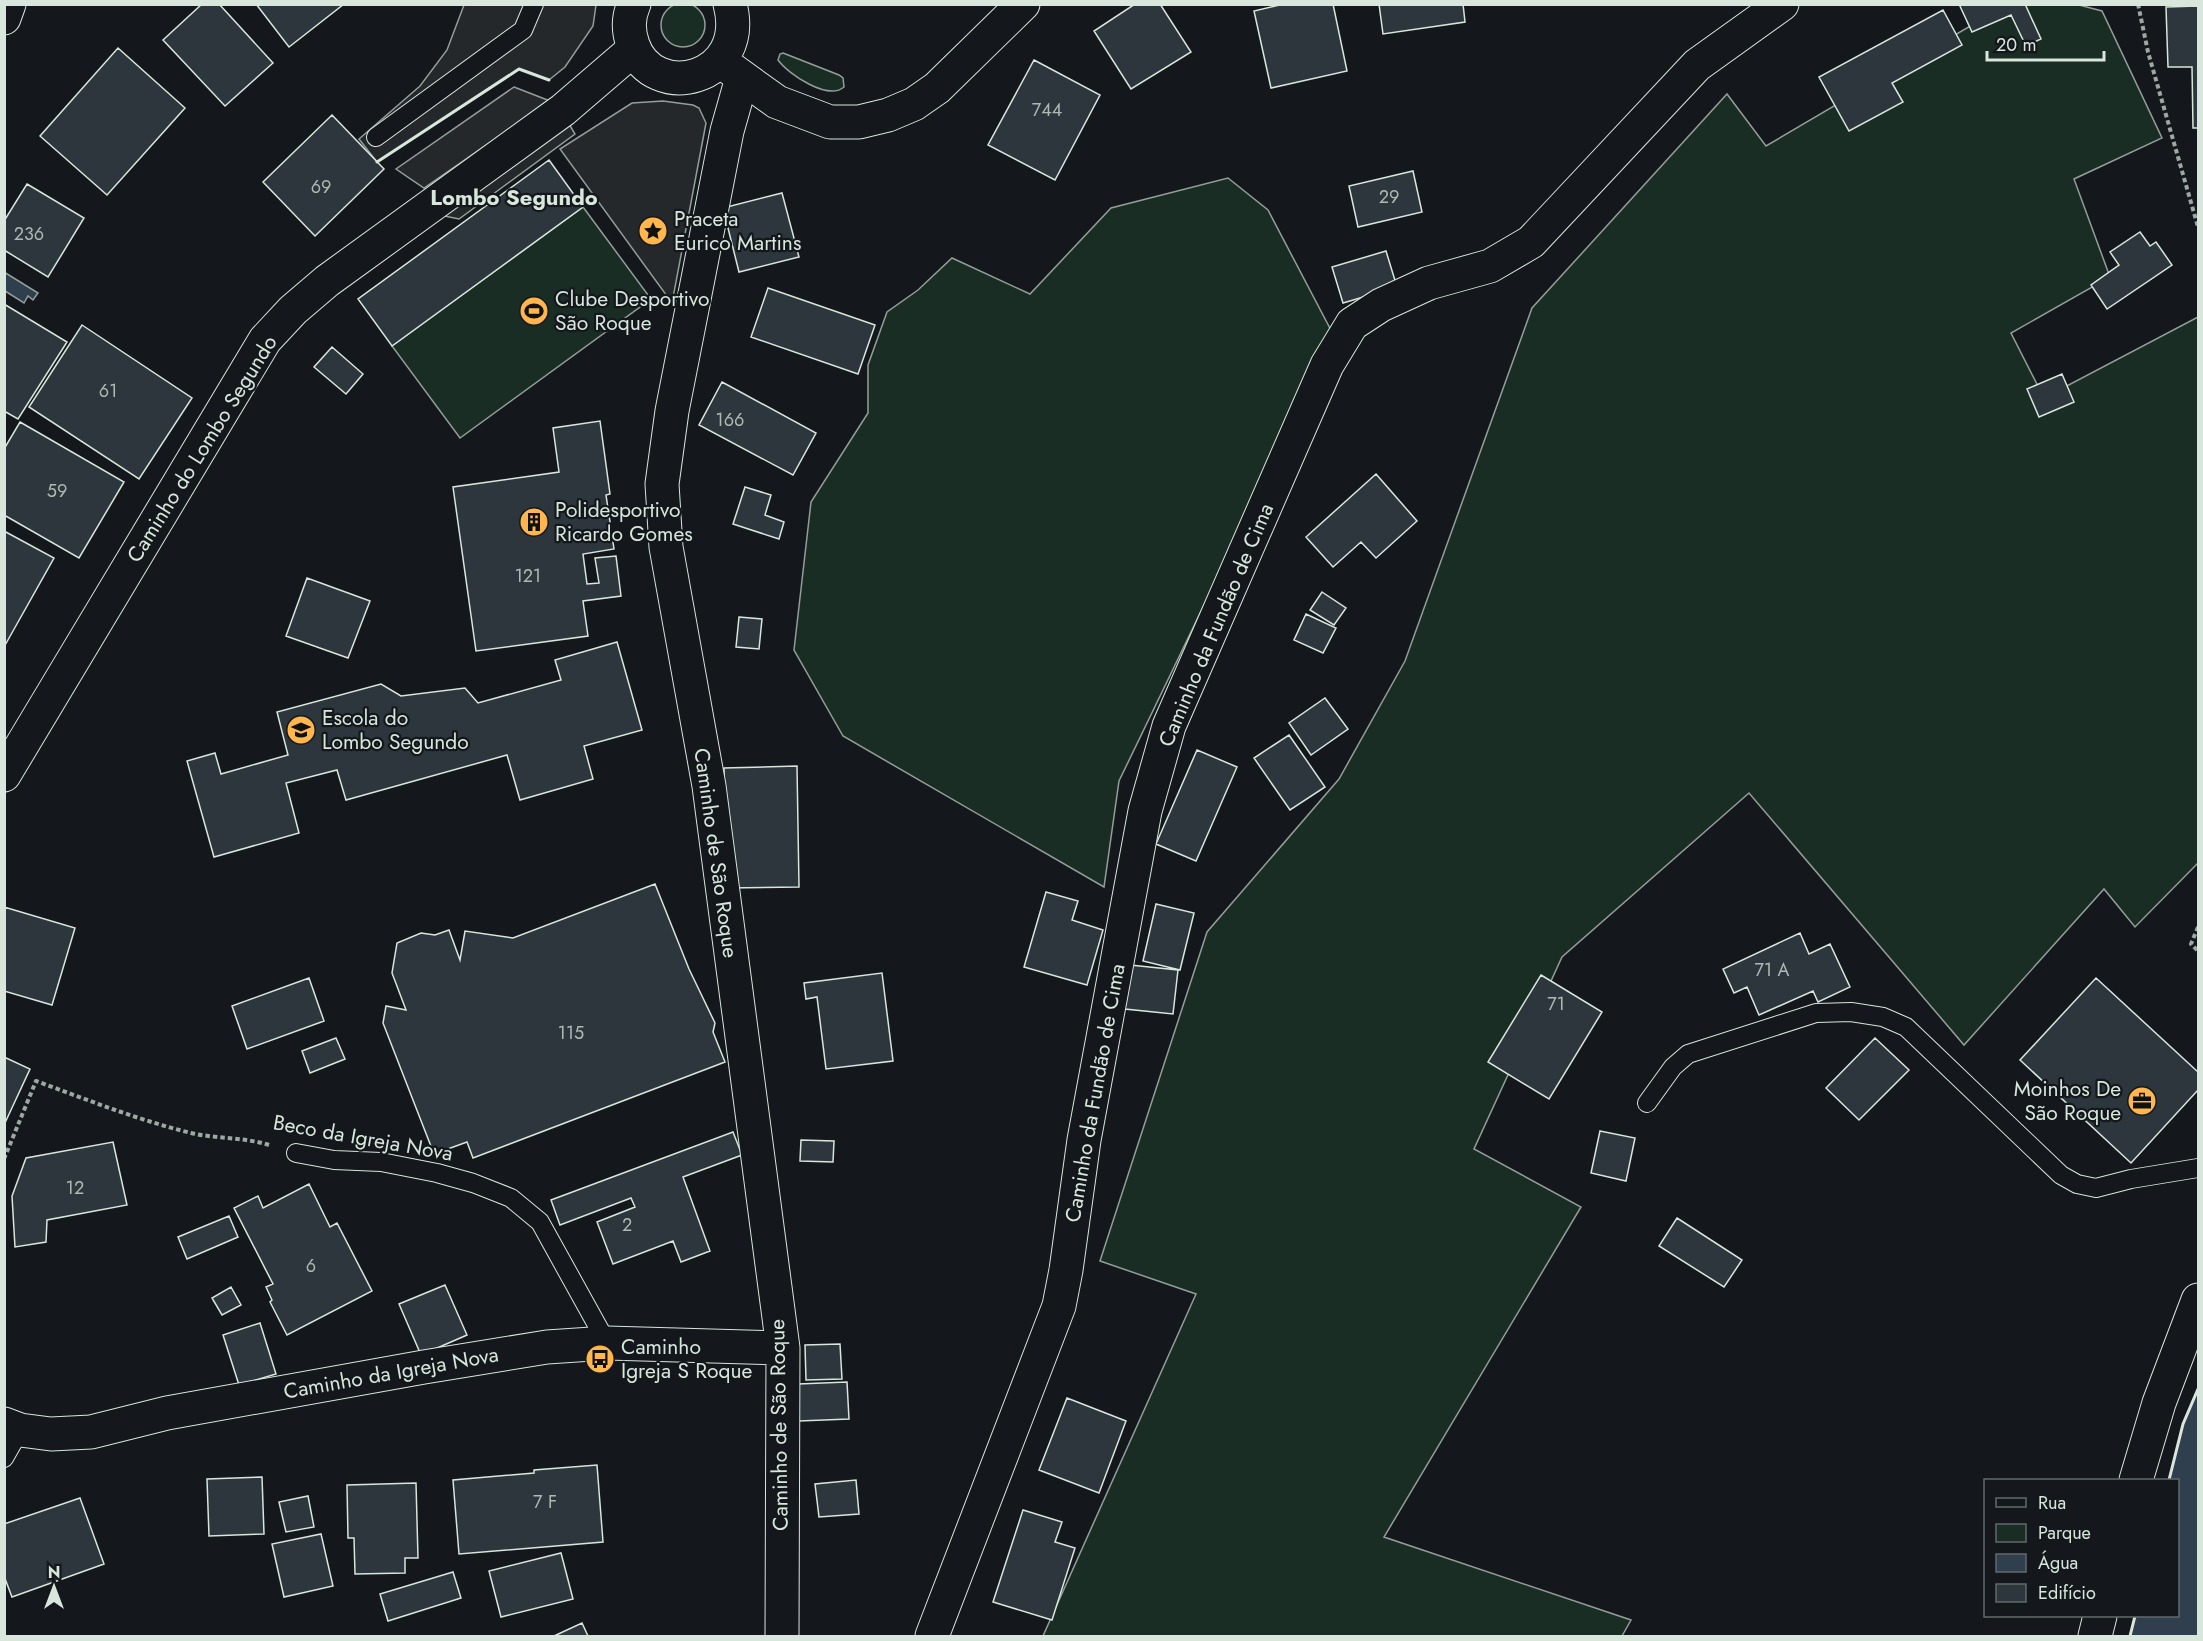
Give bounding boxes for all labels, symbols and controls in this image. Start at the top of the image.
scale bar [1987,24,2104,62]
text: 20 m [1996,32,2036,58]
house number: 744 [1032,97,1062,123]
house number: 69 [311,174,331,200]
district label: Lombo Segundo [430,181,598,213]
house number: 29 [1379,184,1399,210]
place label: Praceta Eurico Martins [674,204,801,258]
place icon: Praceta Eurico Martins [637,215,669,247]
house number: 236 [14,221,44,247]
place label: Clube Desportivo São Roque [555,284,709,338]
sports icon: Clube Desportivo São Roque [518,295,550,327]
street label: Caminho do Lombo Segundo [120,330,284,568]
house number: 61 [99,378,117,404]
house number: 166 [716,407,744,433]
house number: 59 [47,478,67,504]
place label: Polidesportivo Ricardo Gomes [555,495,693,549]
street label: Caminho da Fundão de Cima [1151,499,1281,751]
building icon: Polidesportivo Ricardo Gomes [518,506,550,538]
house number: 121 [515,563,541,589]
place label: Escola do Lombo Segundo [322,703,469,757]
school or university icon: Escola do Lombo Segundo [285,714,317,746]
street label: Caminho de São Roque [686,746,746,960]
house number: 71 A [1755,957,1790,983]
street label: Caminho da Fundão de Cima [1057,961,1133,1225]
house number: 71 [1547,991,1565,1017]
house number: 115 [558,1020,584,1046]
place label: Moinhos De São Roque [2014,1074,2121,1128]
office icon: Moinhos De São Roque [2126,1085,2158,1117]
street label: Beco da Igreja Nova [271,1107,455,1169]
house number: 12 [66,1175,84,1201]
house number: 2 [622,1212,632,1238]
house number: 6 [306,1253,316,1279]
street label: Caminho de São Roque [762,1319,796,1531]
place label: Caminho Igreja S Roque [621,1332,752,1386]
street label: Caminho da Igreja Nova [281,1339,501,1407]
bus stop icon: Caminho Igreja S Roque [584,1343,616,1375]
legend [1984,1479,2179,1617]
house number: 7 F [533,1489,557,1515]
text: Rua [2038,1490,2066,1516]
text: Parque [2038,1520,2091,1546]
text: Água [2038,1550,2078,1576]
north arrow [24,1557,84,1617]
text: N [48,1561,60,1584]
text: Edifício [2038,1580,2096,1606]

